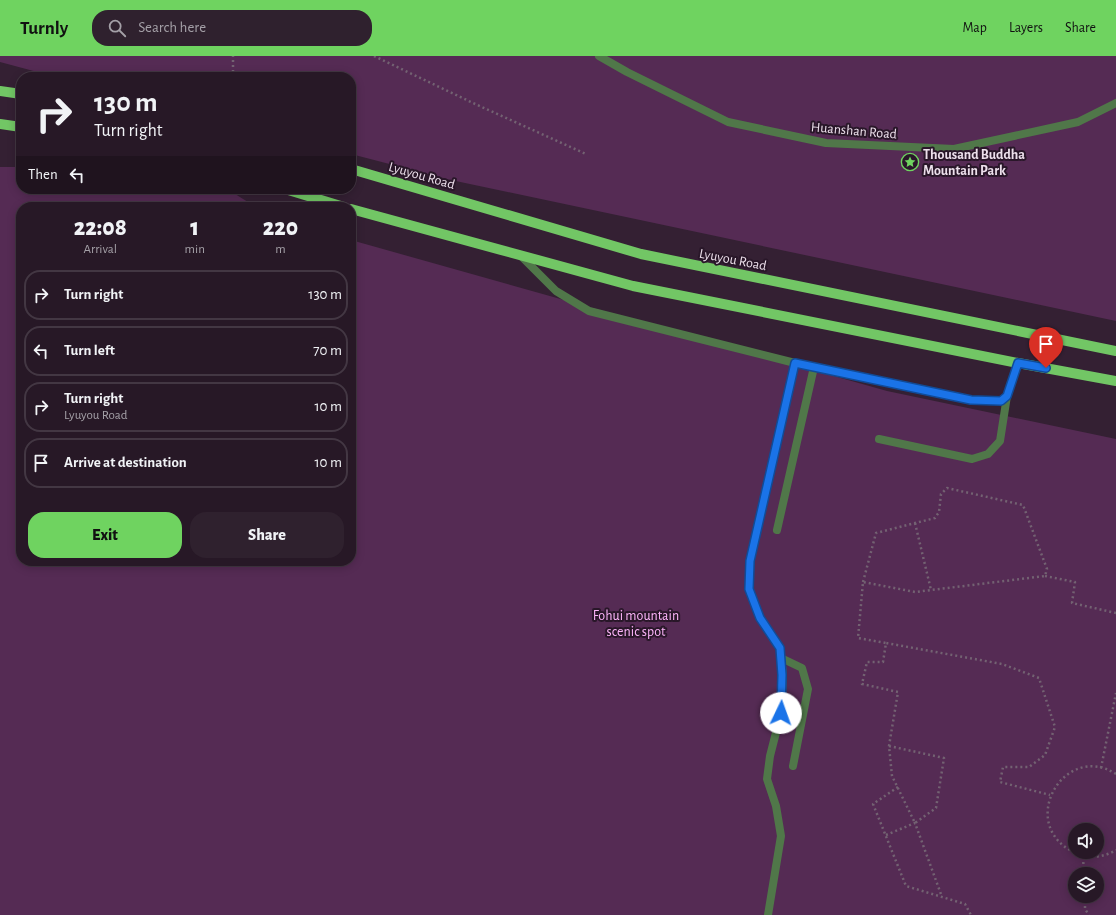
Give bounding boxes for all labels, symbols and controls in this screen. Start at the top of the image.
search box [92,10,372,46]
icon: search [106,17,128,39]
text: Turnly [20,19,68,38]
text: Search here [138,20,206,35]
text: Map [962,21,987,35]
text: Layers [1009,21,1043,35]
text: Share [1065,21,1096,35]
icon: right [28,88,80,140]
text: 130 m [94,89,158,117]
street label: Huanshan Road [810,120,898,142]
text: Turn right [94,122,163,140]
place label: Thousand Buddha Mountain Park [923,148,1025,178]
place icon: Thousand Buddha Mountain Park [900,152,920,172]
street label: Lyuyou Road [387,160,457,192]
icon: left [66,164,88,186]
text: Then [28,167,58,182]
text: 22:08 [74,216,127,240]
text: 1 [190,216,199,240]
text: 220 [263,216,298,240]
text: Arrival [84,243,117,256]
text: min [185,243,205,256]
text: m [275,243,286,256]
street label: Lyuyou Road [698,247,768,273]
icon: right [30,284,52,306]
text: Turn right [64,287,123,302]
text: 130 m [308,287,342,302]
pin [1029,327,1063,368]
icon: arrive [1035,333,1057,355]
icon: left [30,340,52,362]
text: Turn left [64,343,115,358]
text: 70 m [313,343,342,358]
text: Turn right [64,391,123,406]
icon: right [30,396,52,418]
text: 10 m [314,399,342,414]
text: Lyuyou Road [64,409,128,422]
icon: arrive [30,452,52,474]
text: Arrive at destination [64,455,187,470]
text: 10 m [314,455,342,470]
button: Exit [28,512,182,558]
button: Share [190,512,344,558]
park label: Fohui mountain scenic spot [593,609,679,639]
position arrow [760,692,802,734]
map controls [1068,823,1104,903]
button: sound [1068,823,1104,859]
button: layers [1068,867,1104,903]

